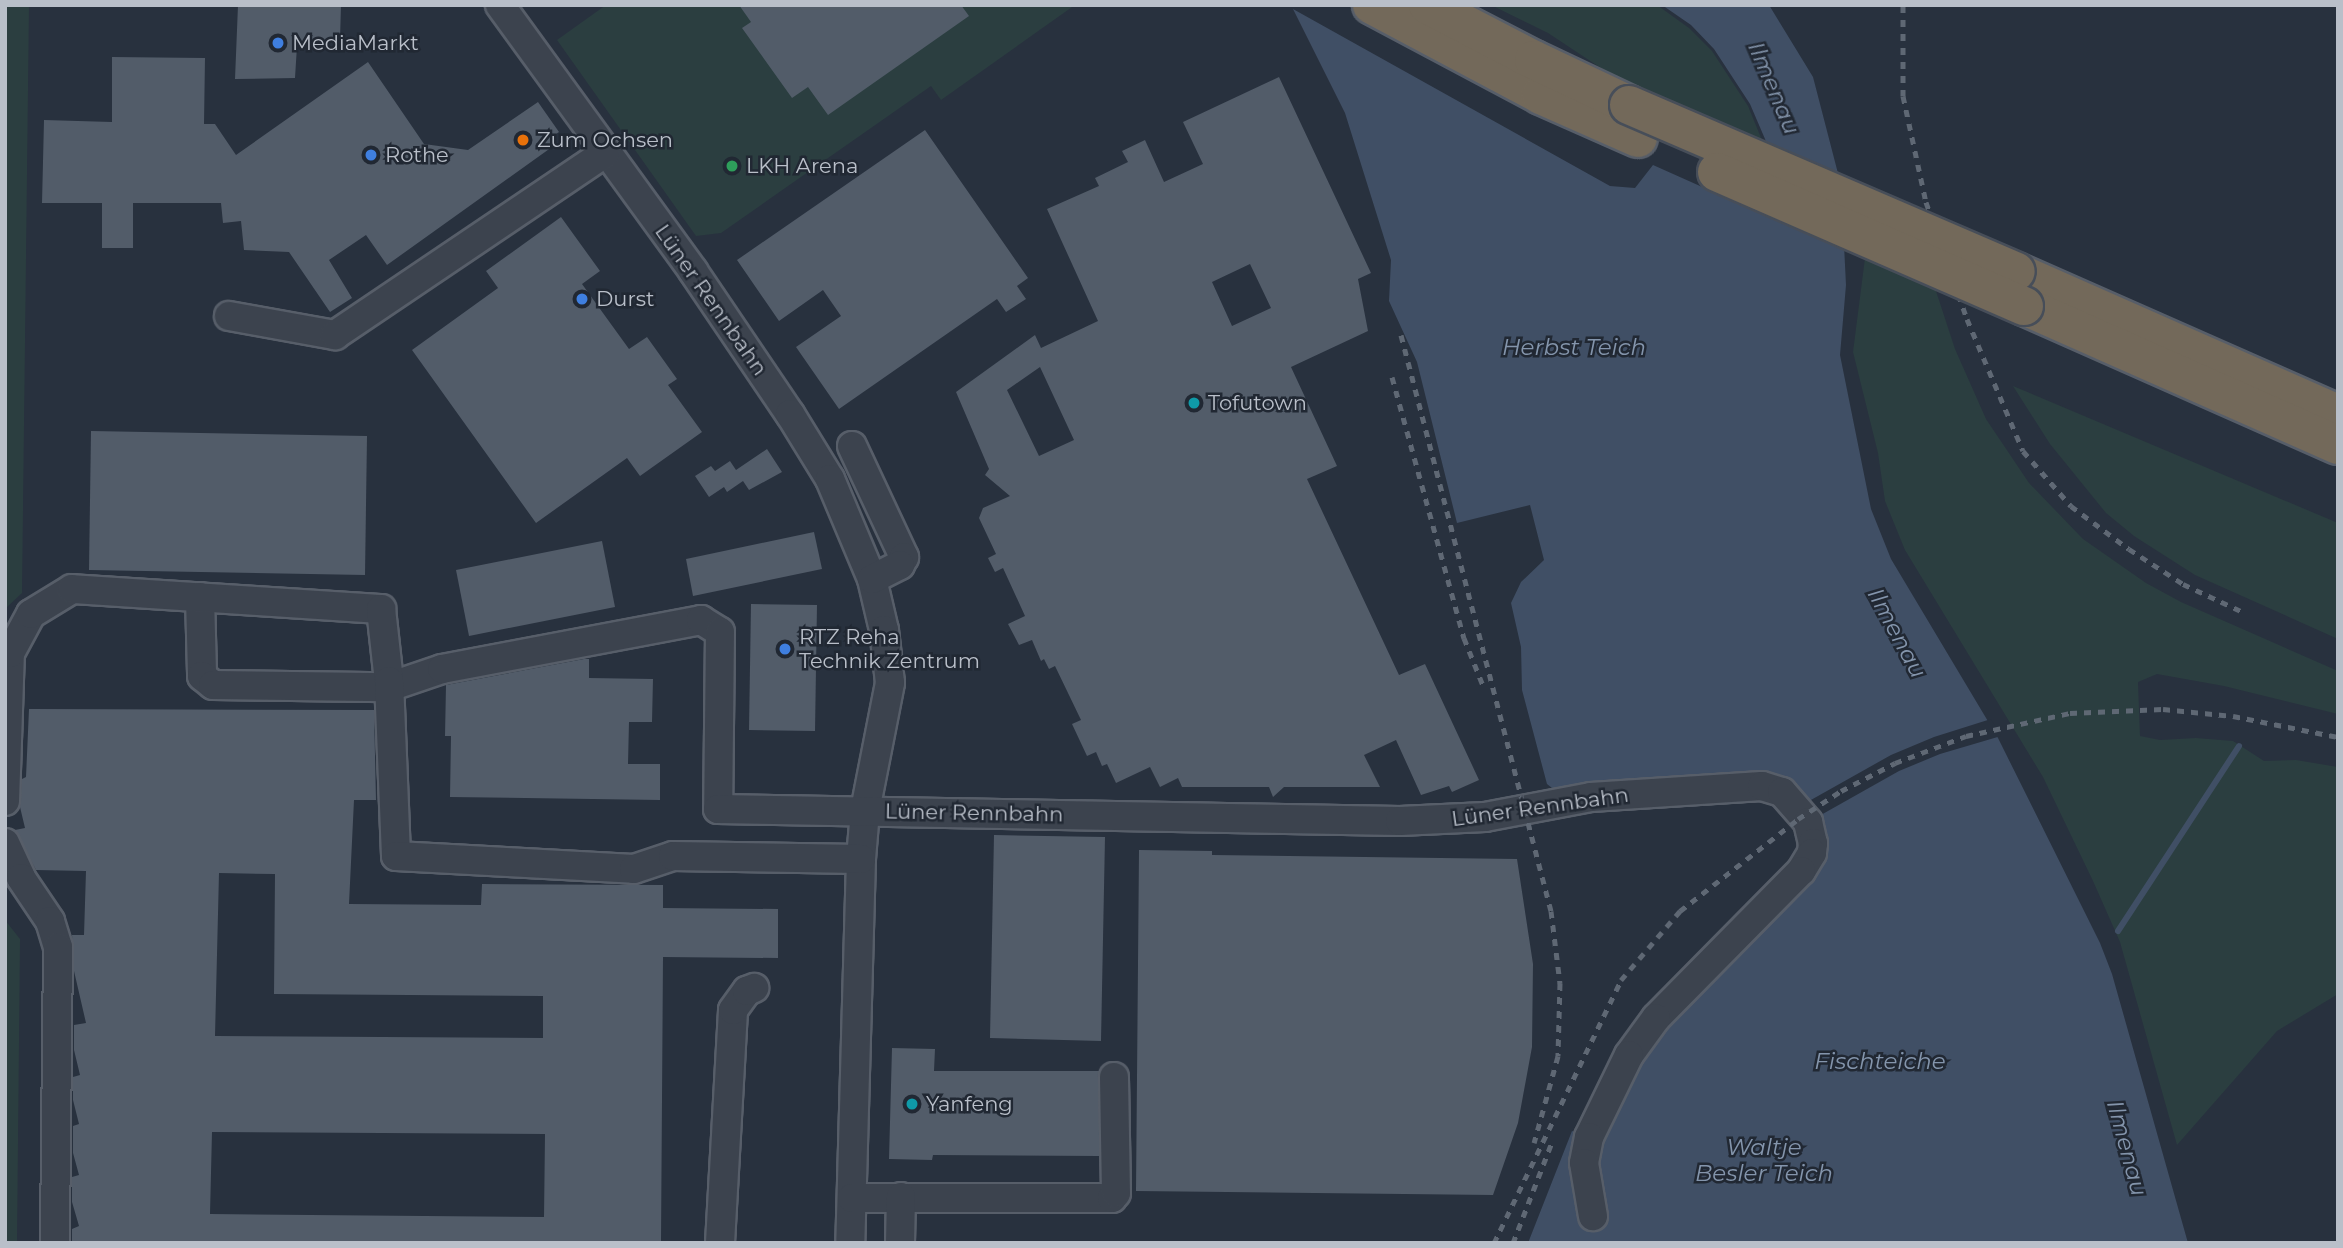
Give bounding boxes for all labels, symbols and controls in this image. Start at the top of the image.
place label: MediaMarkt [292,30,419,56]
marker: MediaMarkt [270,35,286,51]
water label: Ilmenau [1742,37,1806,139]
place label: Zum Ochsen [537,127,673,153]
marker: Zum Ochsen [515,132,531,148]
place label: Rothe [385,142,449,168]
marker: Rothe [363,147,379,163]
place label: LKH Arena [746,153,858,179]
marker: LKH Arena [724,158,740,174]
street label: Lüner Rennbahn [650,220,772,380]
place label: Durst [596,286,655,312]
marker: Durst [574,291,590,307]
water label: Herbst Teich [1502,333,1646,361]
place label: Tofutown [1208,390,1307,416]
marker: Tofutown [1186,395,1202,411]
water label: Ilmenau [1862,583,1932,683]
place label: RTZ Reha Technik Zentrum [799,624,980,674]
marker: RTZ Reha Technik Zentrum [777,641,793,657]
street label: Lüner Rennbahn [1450,782,1630,832]
street label: Lüner Rennbahn [885,799,1063,827]
water label: Fischteiche [1814,1047,1946,1075]
place label: Yanfeng [926,1091,1013,1117]
marker: Yanfeng [904,1096,920,1112]
water label: Ilmenau [2101,1097,2153,1199]
water label: Waltje Besler Teich [1695,1133,1833,1187]

